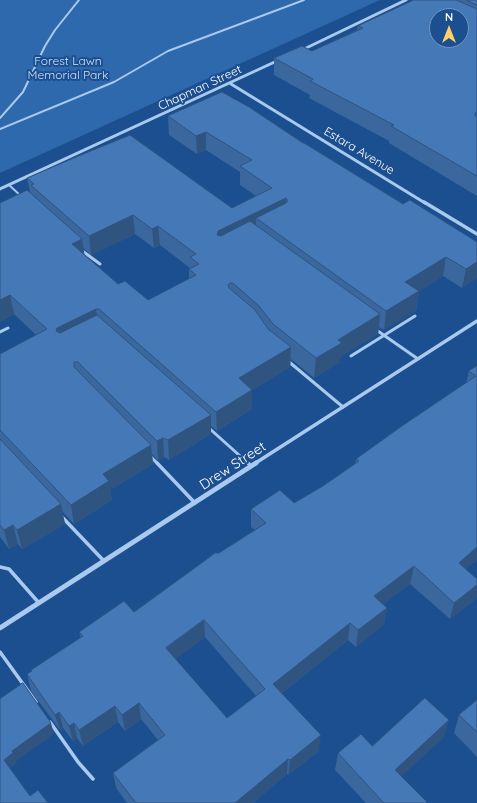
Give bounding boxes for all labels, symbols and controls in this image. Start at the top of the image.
north arrow [429,8,469,48]
text: N [445,10,453,24]
park label: Forest Lawn Memorial Park [28,54,108,82]
street label: Chapman Street [156,62,244,114]
street label: Estara Avenue [321,124,397,178]
street label: Drew Street [197,438,269,494]

